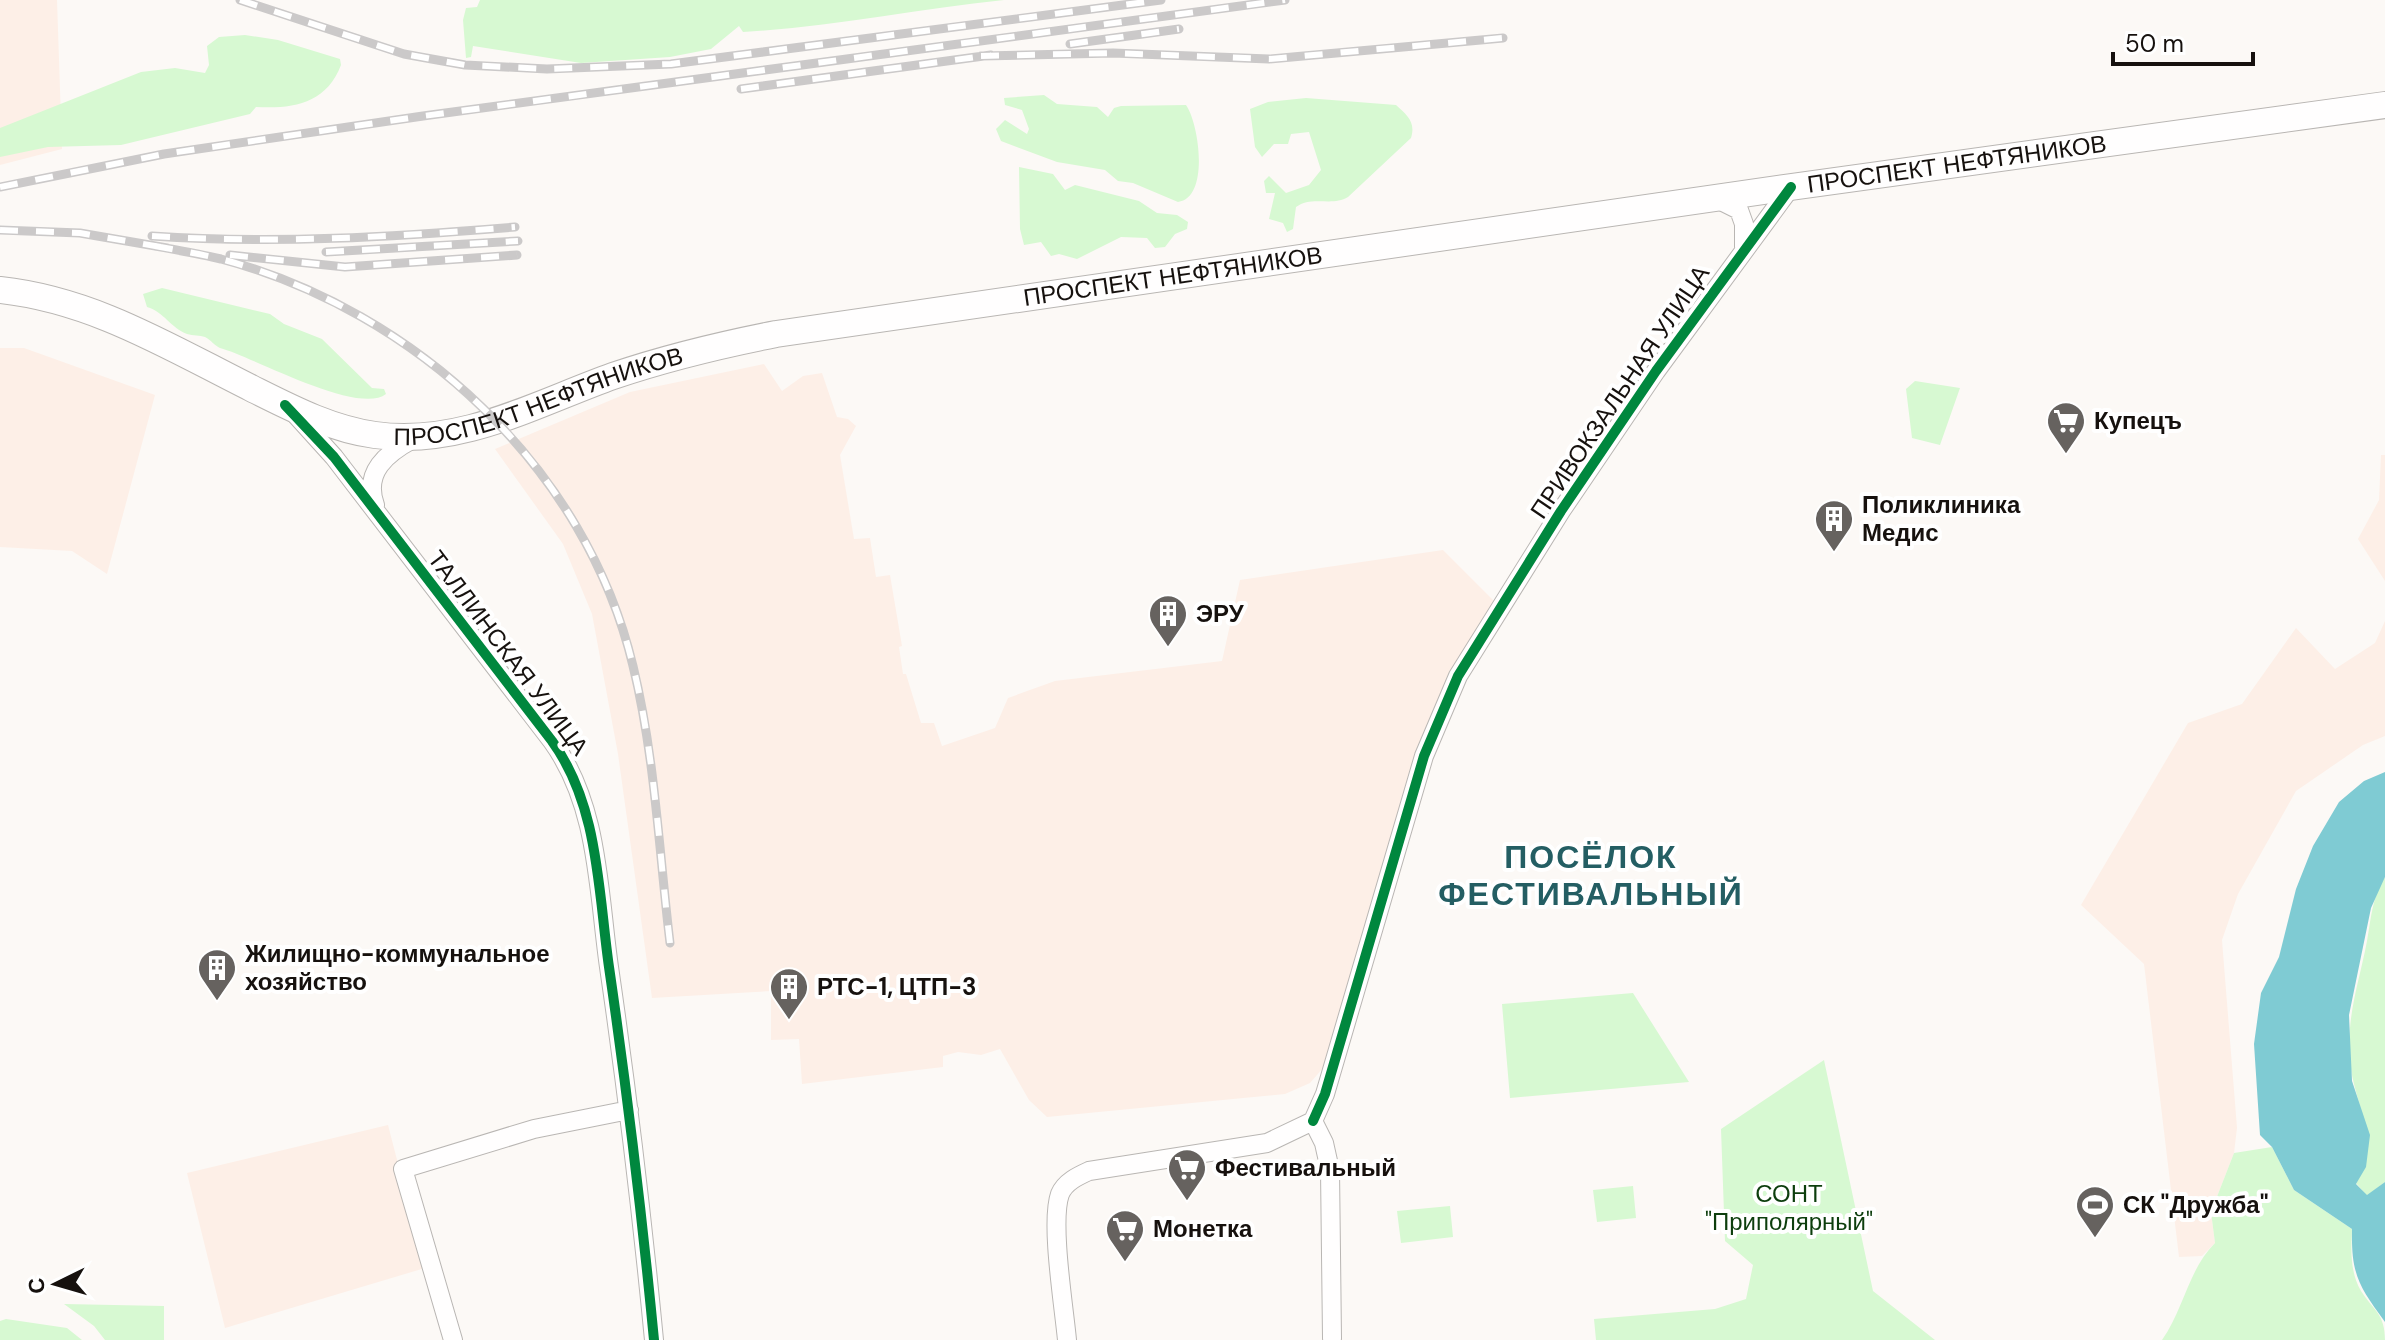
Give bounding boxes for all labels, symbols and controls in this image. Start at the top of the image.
scale bar [2113,16,2253,66]
text: 50 m [2125,28,2184,59]
street label: ПРОСПЕКТ НЕФТЯНИКОВ [1805,128,2108,200]
street label: ПРОСПЕКТ НЕФТЯНИКОВ [1021,239,1324,313]
street label: ПРИВОКЗАЛЬНАЯ УЛИЦА [1523,259,1716,524]
street label: ПРОСПЕКТ НЕФТЯНИКОВ [393,340,686,452]
supermarket icon: Купецъ [2045,400,2087,455]
place label: Купецъ [2094,405,2182,436]
place label: Поликлиника Медис [1862,489,2021,548]
building icon: Поликлиника Медис [1813,498,1855,553]
street label: ТАЛЛИНСКАЯ УЛИЦА [421,544,596,761]
building icon: ЭРУ [1147,593,1189,648]
place label: ЭРУ [1196,598,1245,629]
district label: ПОСЁЛОК ФЕСТИВАЛЬНЫЙ [1438,836,1744,915]
place label: Жилищно-коммунальное хозяйство [244,938,550,997]
building icon: Жилищно-коммунальное хозяйство [196,947,238,1002]
building icon: РТС-1, ЦТП-3 [768,966,810,1021]
place label: РТС-1, ЦТП-3 [817,971,977,1002]
supermarket icon: Фестивальный [1166,1147,1208,1202]
place label: Фестивальный [1215,1152,1396,1183]
park label: СОНТ "Приполярный" [1705,1178,1873,1237]
sports icon: СК "Дружба" [2074,1184,2116,1239]
place label: СК "Дружба" [2123,1189,2269,1220]
supermarket icon: Монетка [1104,1208,1146,1263]
place label: Монетка [1153,1213,1253,1244]
north arrow [16,1244,96,1324]
text: С [21,1276,52,1295]

